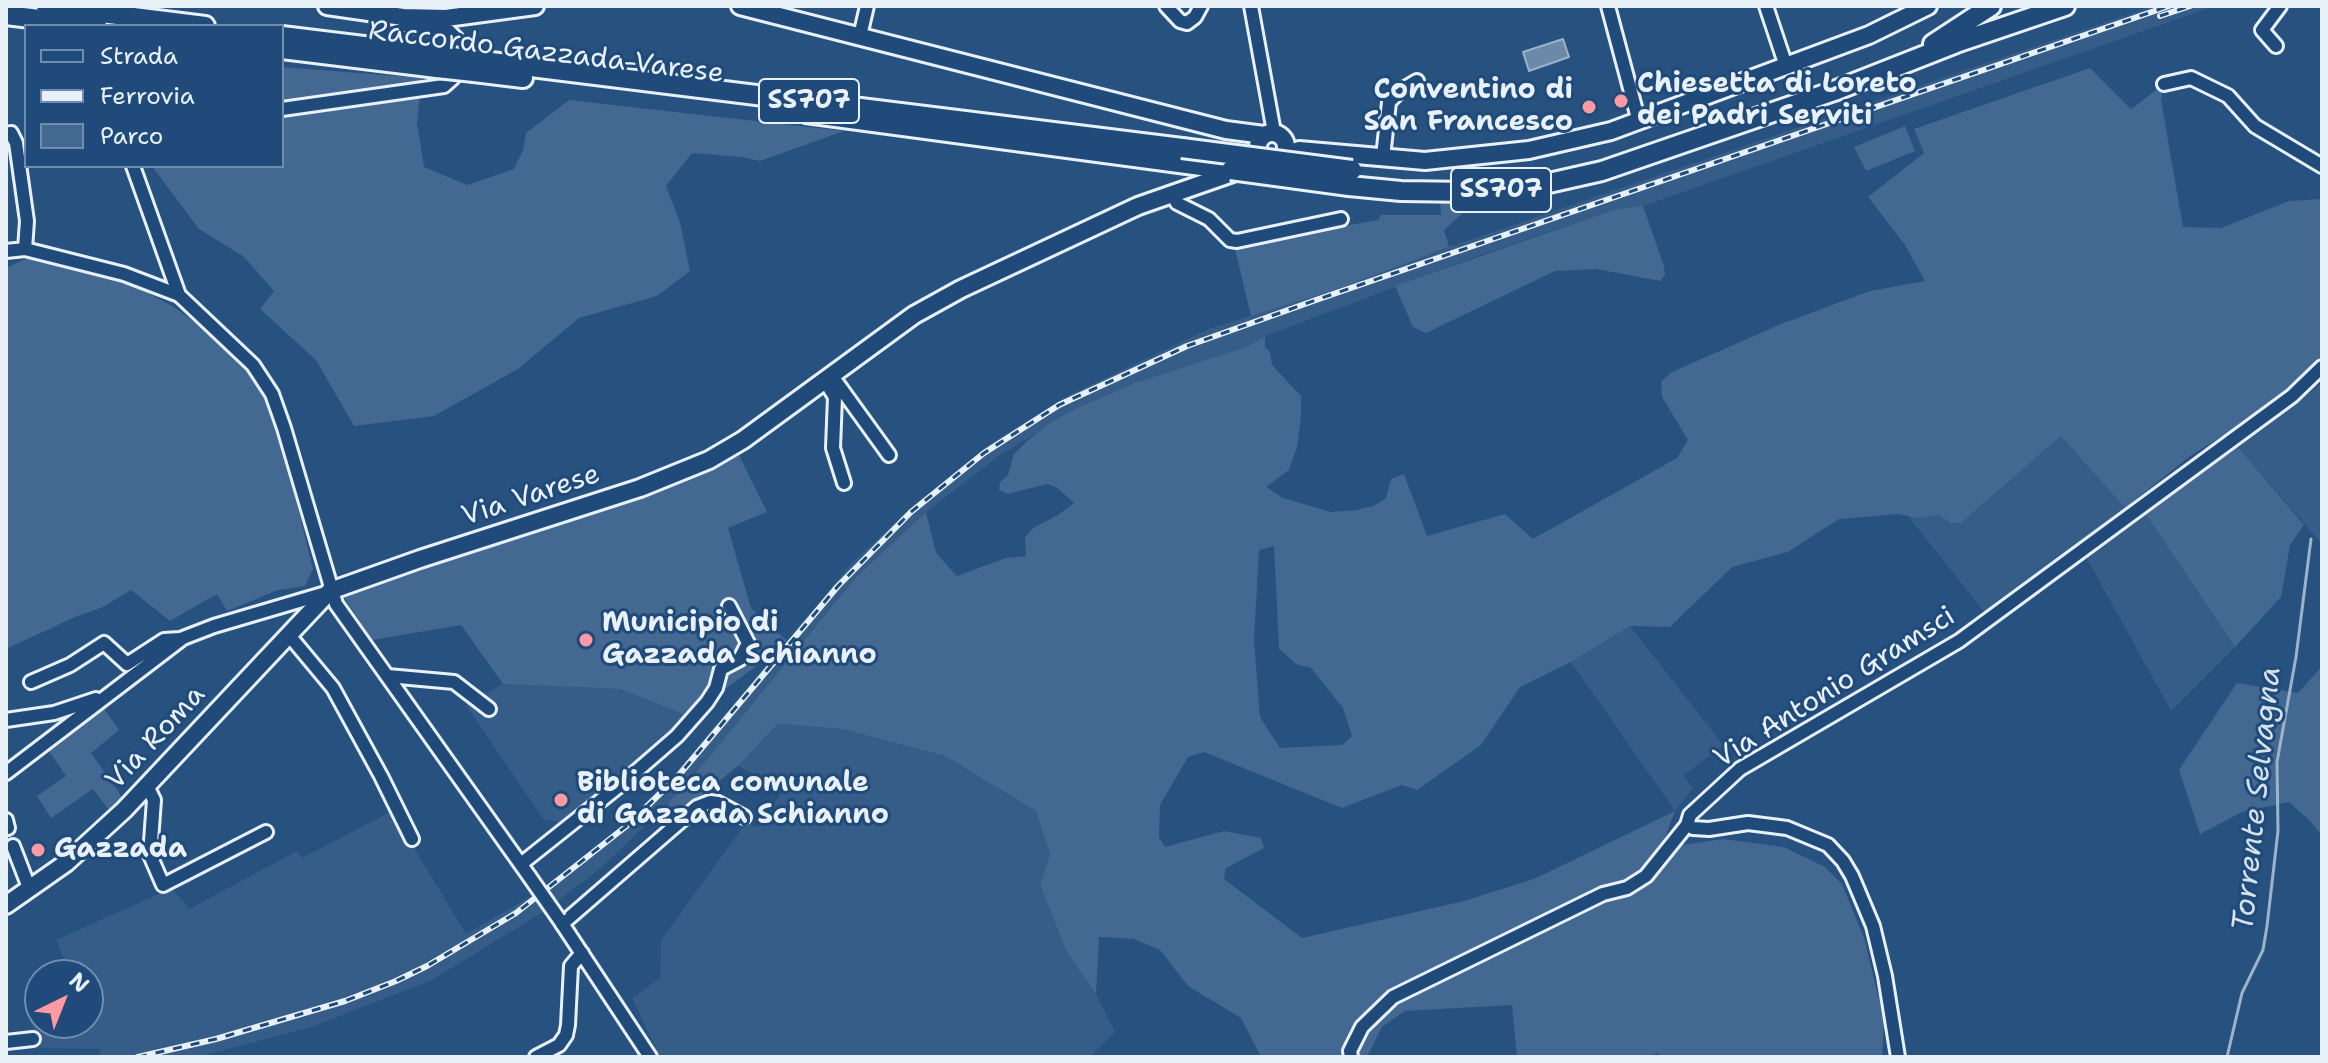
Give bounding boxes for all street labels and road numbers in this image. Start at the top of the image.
street label: Raccordo Gazzada-Varese [366,15,726,91]
road number: SS707 [759,79,859,123]
road number: SS707 [1451,168,1551,212]
street label: Via Varese [458,458,604,534]
street label: Via Antonio Gramsci [1708,600,1962,776]
street label: Via Roma [99,679,213,797]

